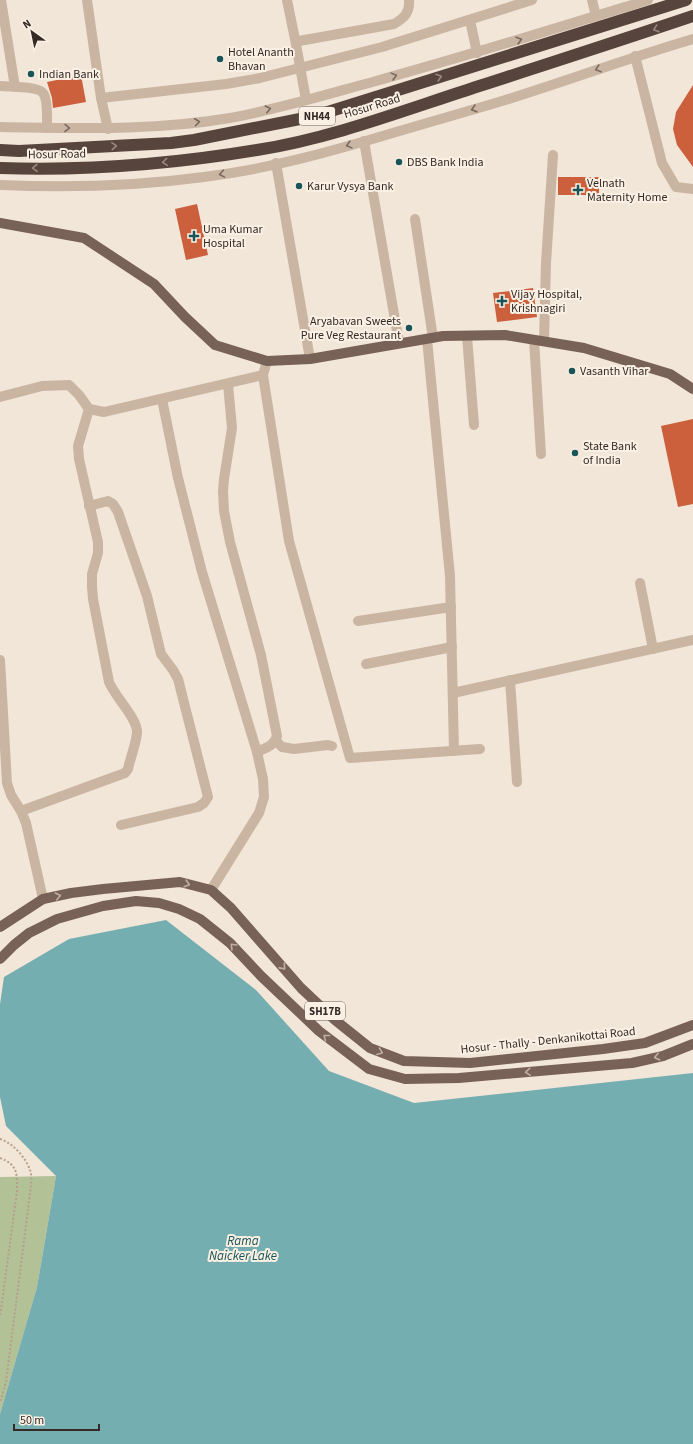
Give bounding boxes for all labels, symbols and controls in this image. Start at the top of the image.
north arrow [12,12,52,52]
text: N [20,16,34,32]
one-way arrow [653,24,660,32]
one-way arrow [515,36,522,45]
place label: Hotel Ananth Bhavan [228,44,294,75]
marker: Hotel Ananth Bhavan [215,54,225,64]
one-way arrow [594,64,601,73]
place label: Indian Bank [39,66,99,83]
marker: Indian Bank [26,69,36,79]
one-way arrow [390,72,397,81]
one-way arrow [435,73,442,82]
street label: Hosur Road [342,90,402,123]
one-way arrow [471,104,478,113]
one-way arrow [265,105,271,113]
road number: NH44 [299,107,335,125]
one-way arrow [194,117,200,126]
one-way arrow [64,124,70,132]
one-way arrow [346,141,352,149]
one-way arrow [111,142,117,150]
street label: Hosur Road [28,145,86,164]
place label: DBS Bank India [407,154,483,171]
one-way arrow [162,157,168,166]
marker: DBS Bank India [394,157,404,167]
one-way arrow [32,164,38,172]
one-way arrow [219,169,225,178]
place label: Velnath Maternity Home [587,175,667,206]
place label: Karur Vysya Bank [307,178,393,195]
marker: Karur Vysya Bank [294,181,304,191]
marker: Velnath Maternity Home [572,184,584,196]
place label: Uma Kumar Hospital [203,221,263,252]
marker: Uma Kumar Hospital [188,230,200,242]
place label: Vijay Hospital, Krishnagiri [511,286,582,317]
marker: Vijay Hospital, Krishnagiri [496,295,508,307]
place label: Aryabavan Sweets Pure Veg Restaurant [301,313,401,344]
marker: Aryabavan Sweets Pure Veg Restaurant [404,323,414,333]
place label: Vasanth Vihar [580,363,649,380]
marker: Vasanth Vihar [567,366,577,376]
place label: State Bank of India [583,438,637,469]
marker: State Bank of India [570,448,580,458]
one-way arrow [183,879,190,888]
one-way arrow [55,892,61,901]
one-way arrow [230,943,238,951]
one-way arrow [278,962,285,970]
road number: SH17B [305,1002,345,1020]
street label: Hosur - Thally - Denkanikottai Road [460,1023,636,1058]
one-way arrow [324,1034,331,1041]
one-way arrow [377,1047,384,1055]
one-way arrow [653,1053,660,1061]
one-way arrow [525,1068,531,1077]
water label: Rama Naicker Lake [209,1232,277,1265]
scale bar [14,1406,99,1432]
text: 50 m [20,1412,44,1429]

